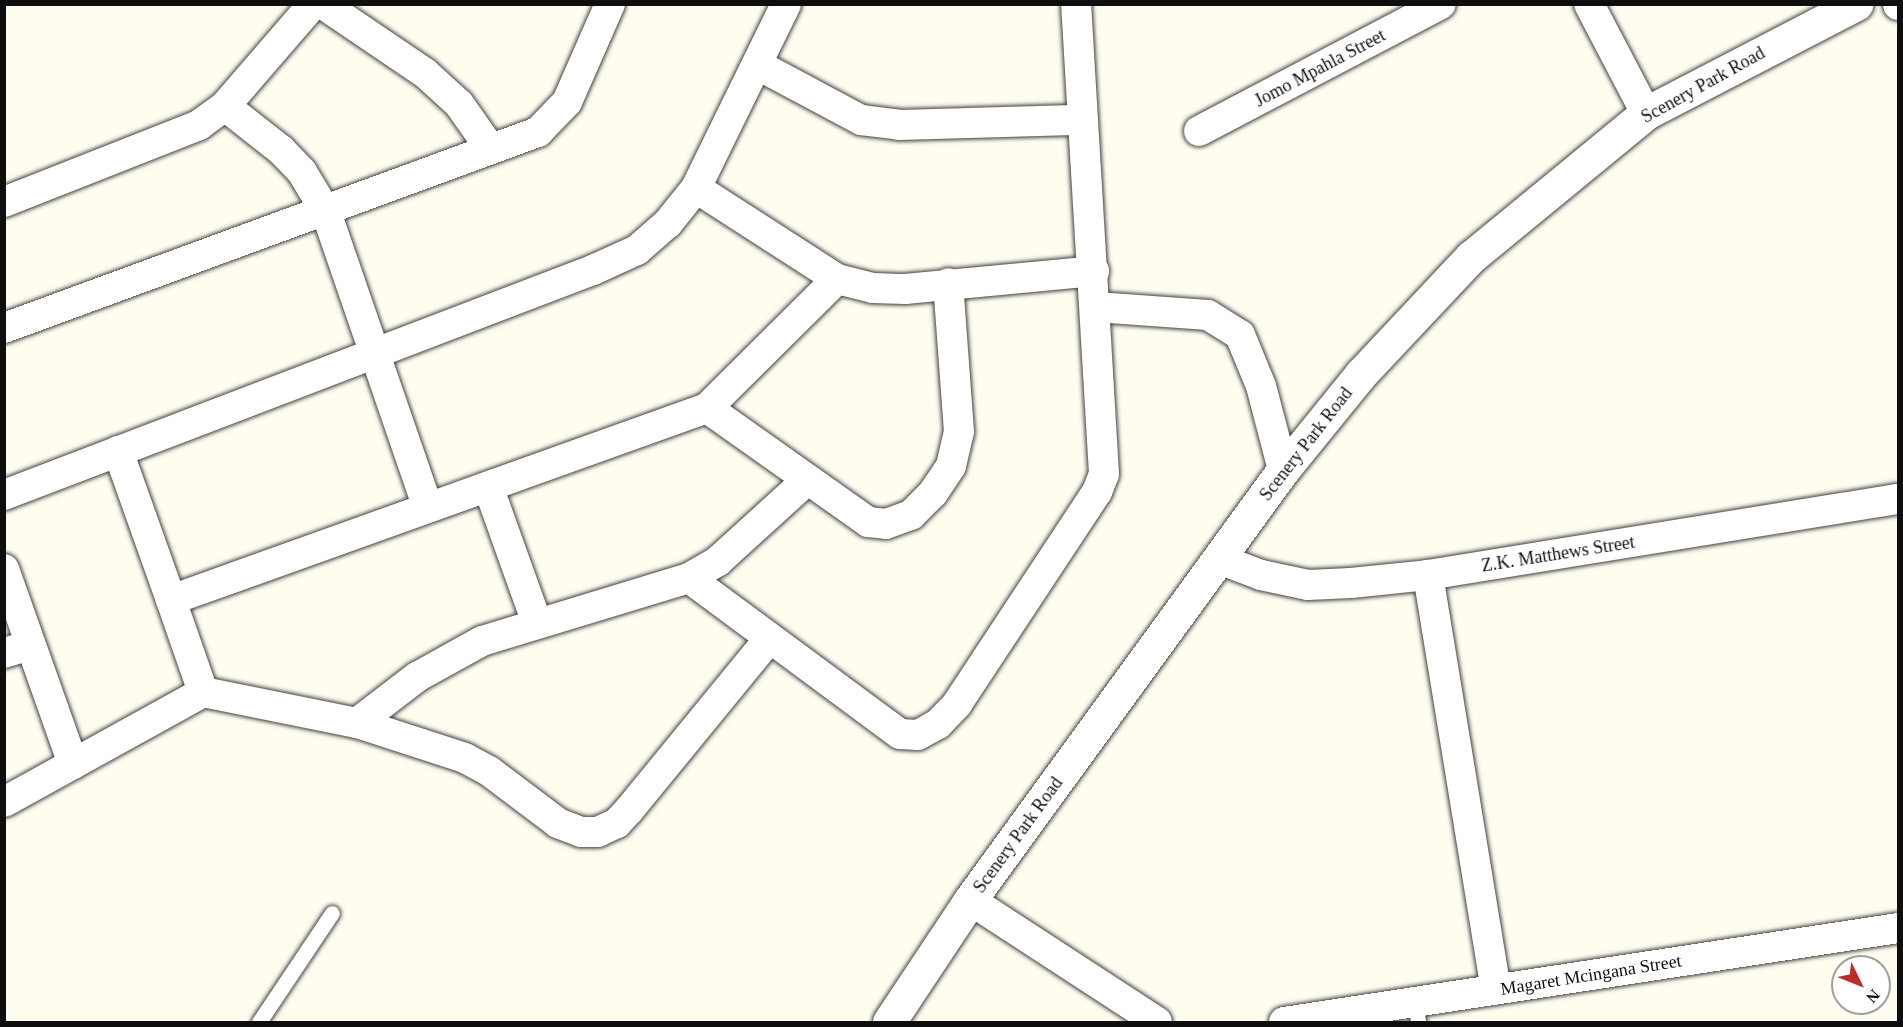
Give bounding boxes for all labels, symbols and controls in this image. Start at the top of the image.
street label: Jomo Mpahla Street [1251,24,1389,112]
street label: Scenery Park Road [1637,42,1769,128]
street label: Scenery Park Road [1255,383,1357,505]
street label: Z.K. Matthews Street [1480,531,1636,577]
street label: Scenery Park Road [969,773,1067,897]
street label: Magaret Mcingana Street [1499,950,1683,1000]
north arrow [1831,955,1891,1015]
text: N [1863,986,1883,1006]

